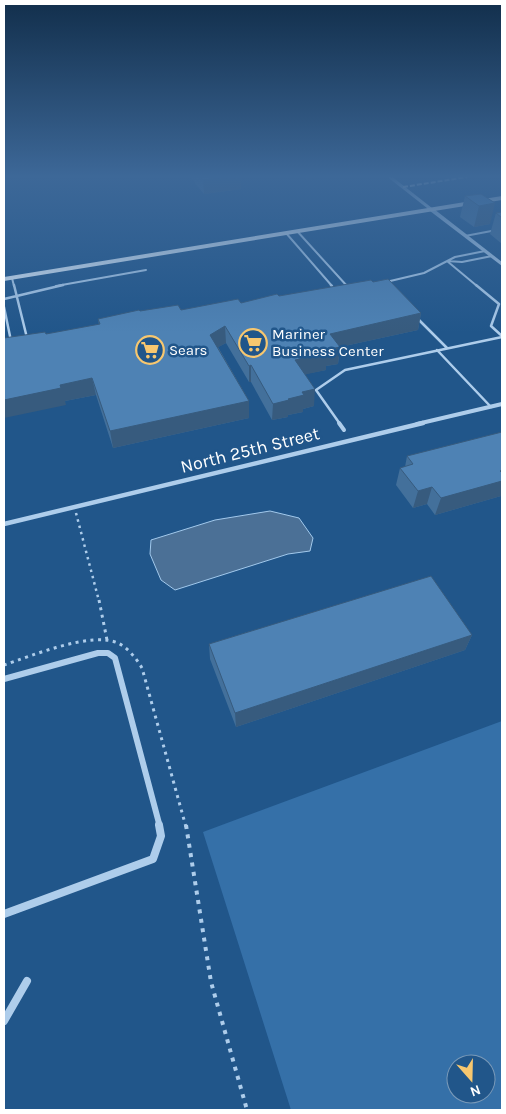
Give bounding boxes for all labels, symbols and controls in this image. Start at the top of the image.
place label: Mariner Business Center [272,325,384,360]
supermarket icon: Mariner Business Center [238,328,268,358]
supermarket icon: Sears [135,335,165,365]
place label: Sears [169,341,207,359]
street label: North 25th Street [178,422,322,478]
north arrow [446,1054,496,1104]
text: N [468,1081,483,1100]

